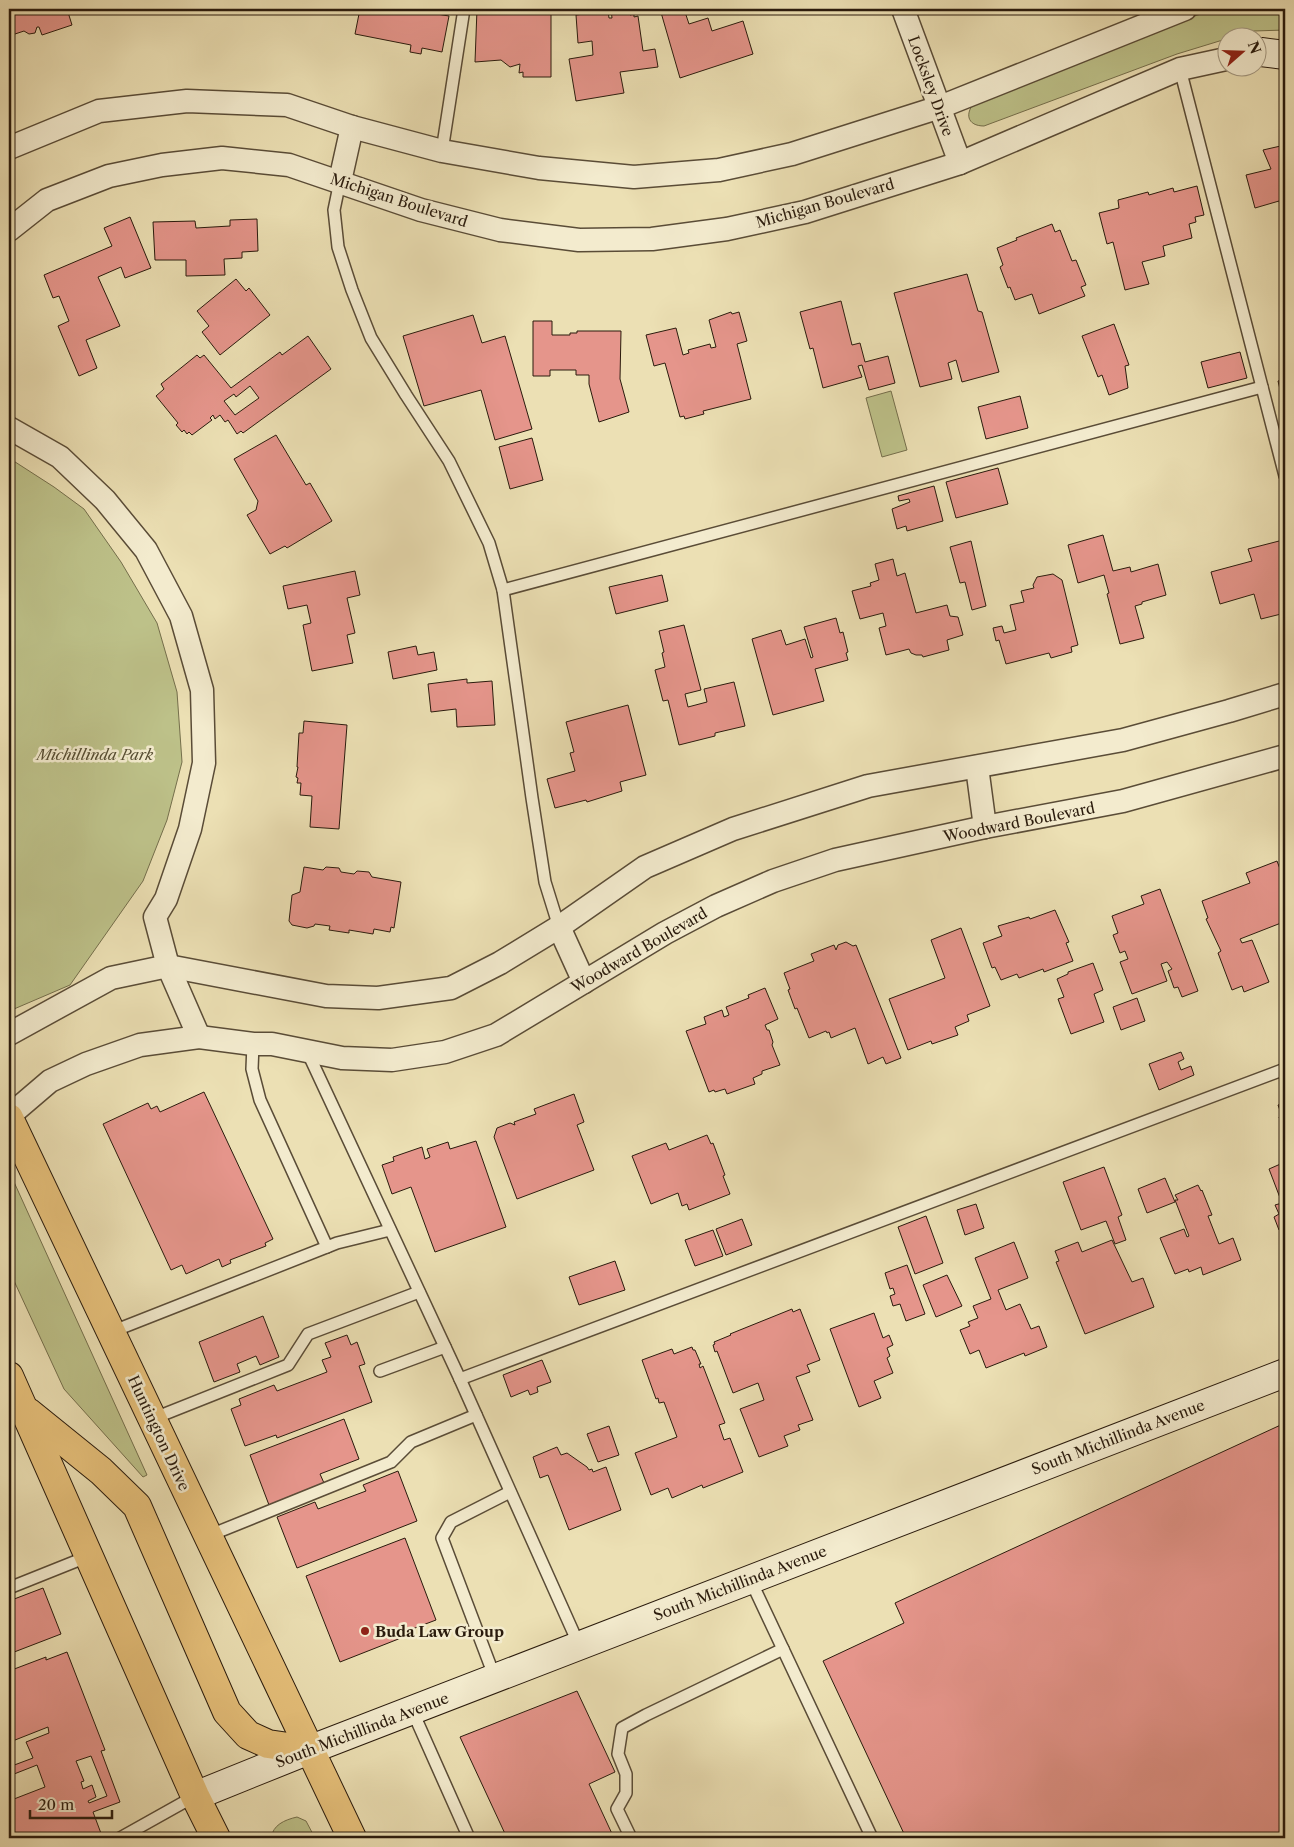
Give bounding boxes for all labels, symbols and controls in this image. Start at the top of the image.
north arrow [1216,28,1266,78]
street label: Locksley Drive [904,33,958,139]
text: N [1244,39,1265,56]
street label: Michigan Boulevard [328,169,470,231]
street label: Michigan Boulevard [754,174,896,232]
park label: Michillinda Park [35,745,153,764]
street label: Woodward Boulevard [941,798,1096,846]
street label: Woodward Boulevard [567,903,710,997]
street label: Huntington Drive [124,1372,194,1494]
street label: South Michillinda Avenue [1029,1395,1207,1479]
street label: South Michillinda Avenue [651,1541,829,1625]
place label: Buda Law Group [375,1622,504,1641]
marker: Buda Law Group [359,1625,371,1637]
street label: South Michillinda Avenue [273,1688,451,1772]
scale bar [30,1787,112,1819]
text: 20 m [38,1795,74,1814]

